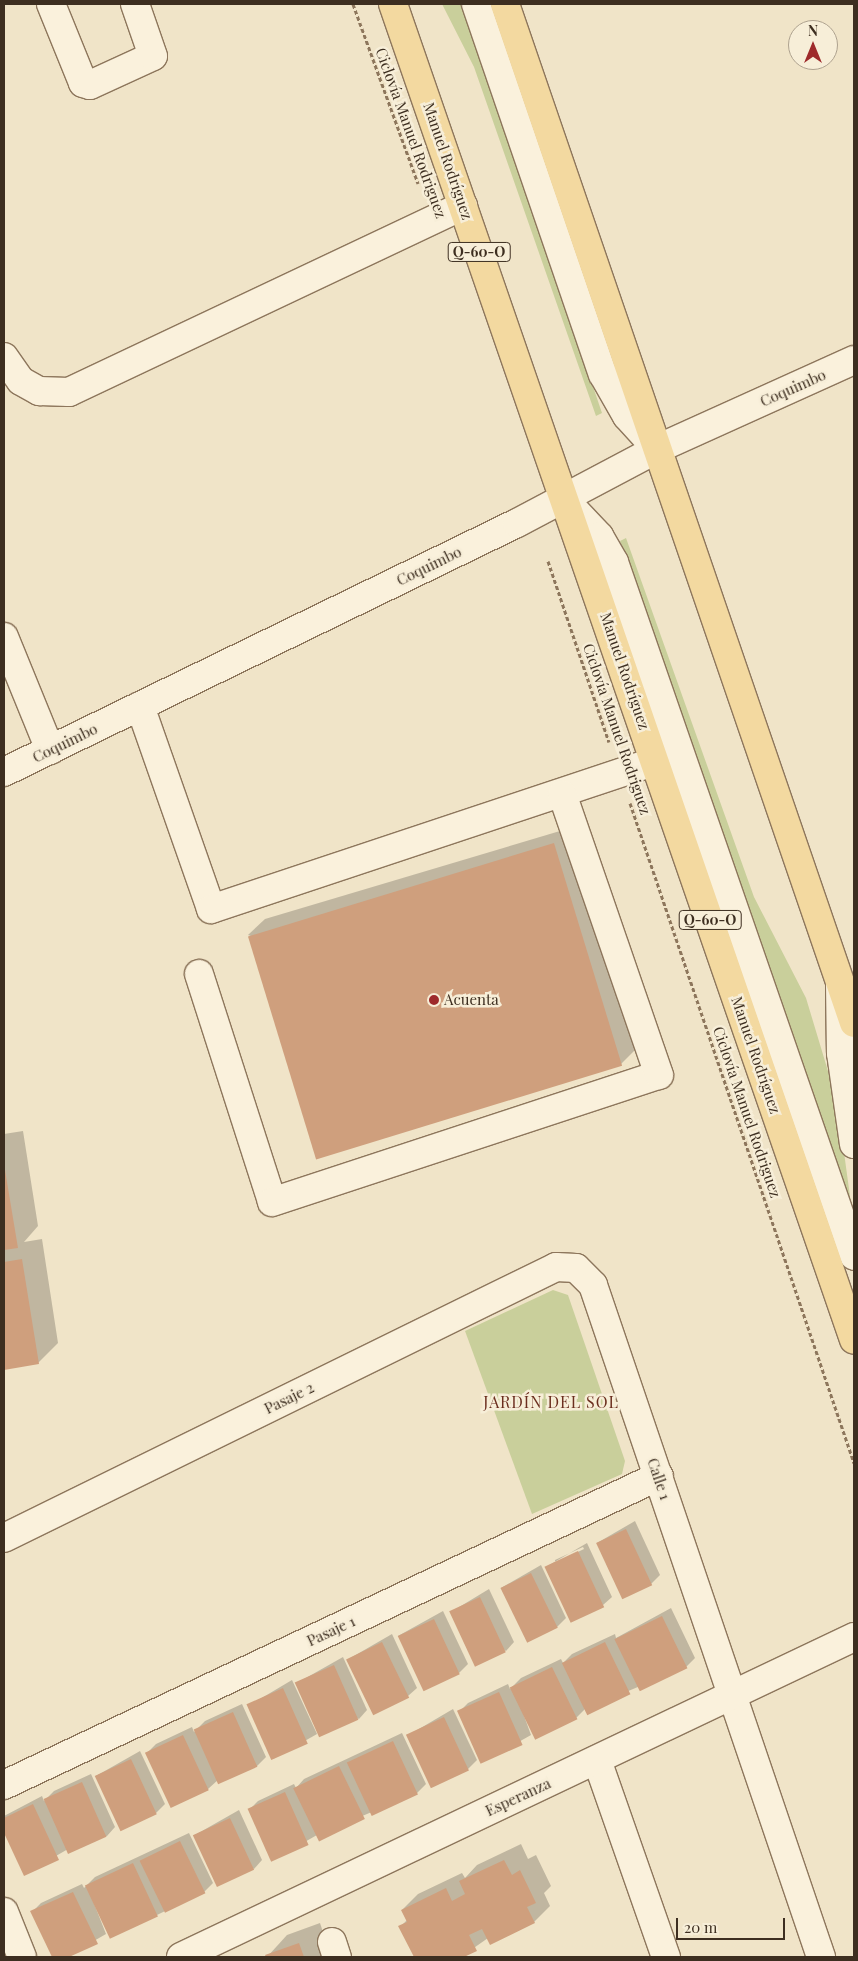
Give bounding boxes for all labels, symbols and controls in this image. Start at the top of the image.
north arrow [788,20,838,70]
text: N [808,21,818,40]
street label: Ciclovía Manuel Rodriguez [372,45,450,221]
street label: Manuel Rodríguez [419,100,477,222]
road number: Q-60-O [446,240,512,264]
street label: Coquimbo [757,366,829,410]
street label: Coquimbo [394,543,464,589]
street label: Manuel Rodríguez [596,610,654,732]
street label: Ciclovía Manuel Rodriguez [579,641,655,817]
street label: Coquimbo [30,720,100,766]
road number: Q-60-O [678,908,742,932]
place label: Acuenta [444,991,499,1009]
marker: Acuenta [428,994,440,1006]
street label: Manuel Rodríguez [727,994,785,1116]
street label: Ciclovía Manuel Rodriguez [709,1024,785,1200]
street label: Pasaje 2 [261,1378,317,1418]
district label: JARDÍN DEL SOL [481,1392,621,1412]
street label: Calle 1 [643,1456,675,1502]
street label: Pasaje 1 [304,1612,358,1650]
street label: Esperanza [483,1774,553,1820]
scale bar [678,1908,787,1940]
text: 20 m [684,1917,717,1937]

